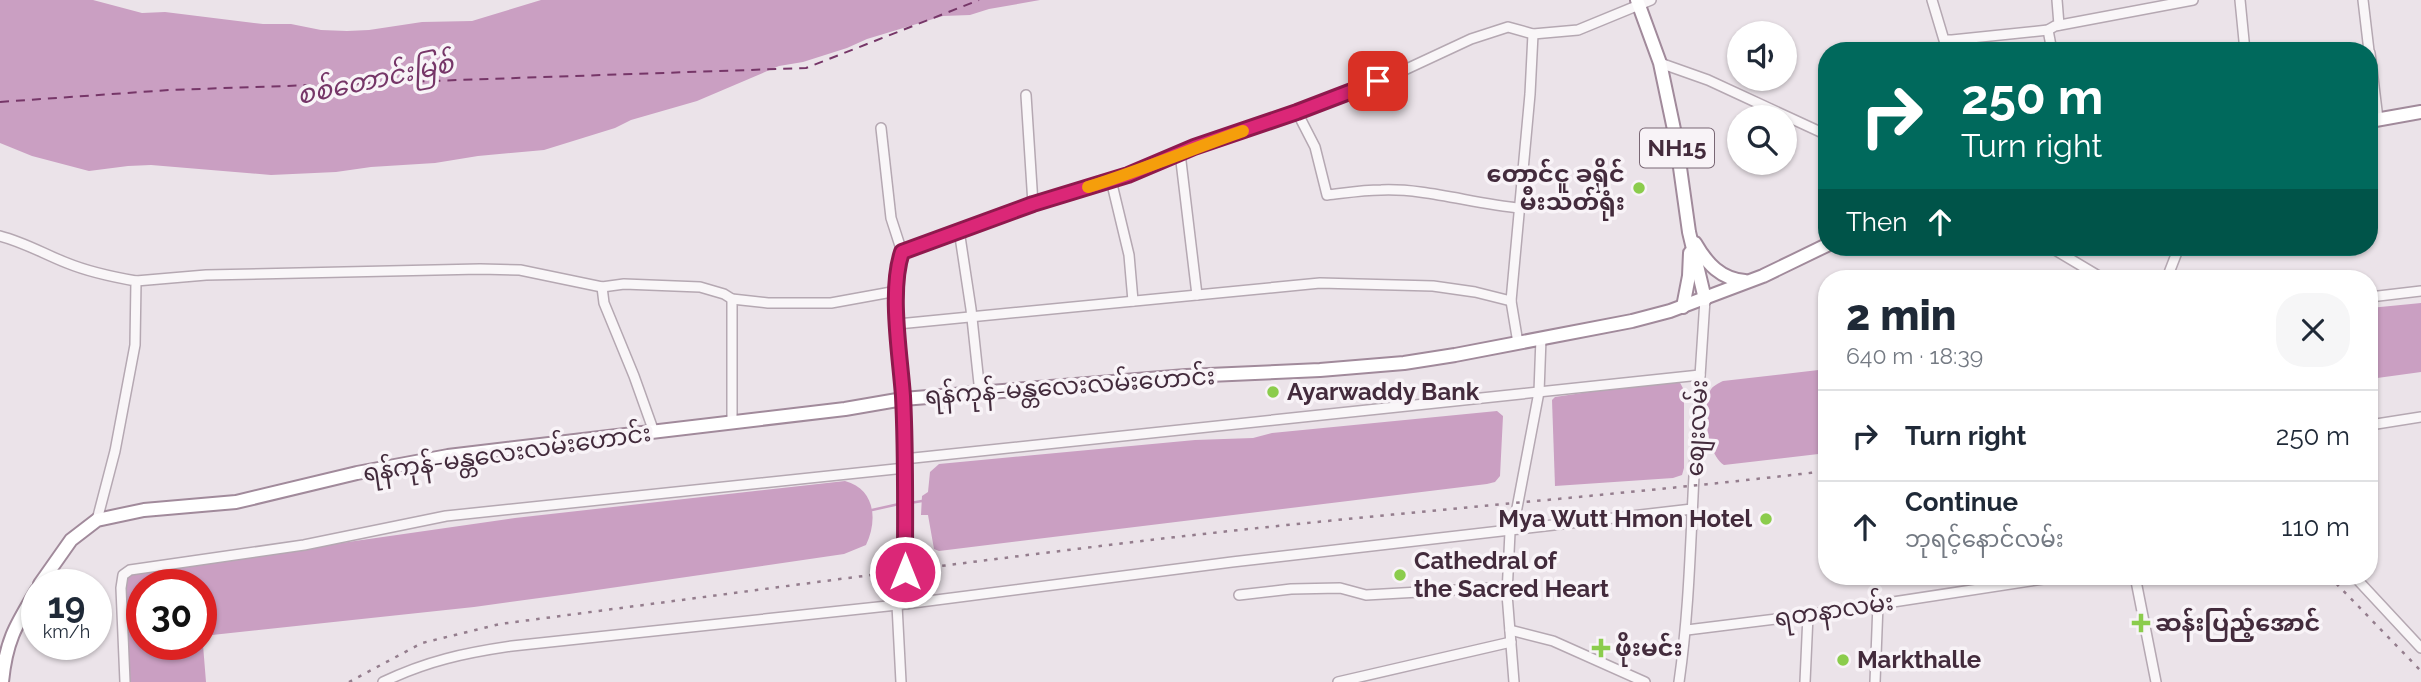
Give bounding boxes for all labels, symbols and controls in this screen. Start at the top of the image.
map controls [1727,21,1797,175]
button: sound [1727,21,1797,91]
water label: စစ်တောင်းမြစ် [293,44,460,117]
pin [1348,51,1408,111]
icon: arrive [1359,62,1397,100]
text: 250 m [1961,68,2103,125]
icon: right [1846,70,1937,161]
button: search [1727,105,1797,175]
text: Turn right [1961,127,2102,164]
road number: NH15 [1640,128,1714,168]
place label: တောင်ငူ ခရိုင် မီးသတ်ရုံး [1487,158,1625,221]
marker: တောင်ငူ ခရိုင် မီးသတ်ရုံး [1631,180,1647,196]
icon: ahead [1921,203,1959,241]
text: Then [1846,207,1907,237]
text: 2 min [1846,291,1956,340]
button: close [2276,293,2350,367]
text: 640 m · 18:39 [1846,342,1983,369]
street label: ရန်ကုန်-မန္တလေးလမ်းဟောင်း [924,360,1216,415]
place label: Ayarwaddy Bank [1287,377,1480,406]
street label: စျေးလမ်း [1678,379,1719,477]
marker: Ayarwaddy Bank [1265,384,1281,400]
street label: ရန်ကုန်-မန္တလေးလမ်းဟောင်း [361,417,654,492]
icon: right [1846,417,1884,455]
text: Turn right [1905,421,2026,451]
text: 250 m [2276,421,2350,451]
text: Continue [1905,487,2018,517]
place label: Mya Wutt Hmon Hotel [1498,504,1752,533]
icon: ahead [1846,508,1884,546]
marker: Mya Wutt Hmon Hotel [1758,511,1774,527]
text: 110 m [2281,512,2350,542]
text: ဘုရင့်နောင်လမ်း [1905,525,2064,552]
position arrow [868,535,942,609]
place label: Cathedral of the Sacred Heart [1414,546,1609,603]
marker: Cathedral of the Sacred Heart [1392,567,1408,583]
speed limit sign: 30 [126,569,217,660]
text: 19 [48,585,85,626]
street label: ရတနာလမ်း [1773,586,1896,637]
place label: ဆန်းပြည့်အောင် [2155,607,2320,642]
marker: ဆန်းပြည့်အောင် [2133,615,2149,631]
text: km/h [43,621,90,642]
place label: ဖိုးမင်း [1615,632,1683,667]
marker: ဖိုးမင်း [1593,640,1609,656]
place label: Markthalle [1857,645,1981,674]
marker: Markthalle [1835,652,1851,668]

